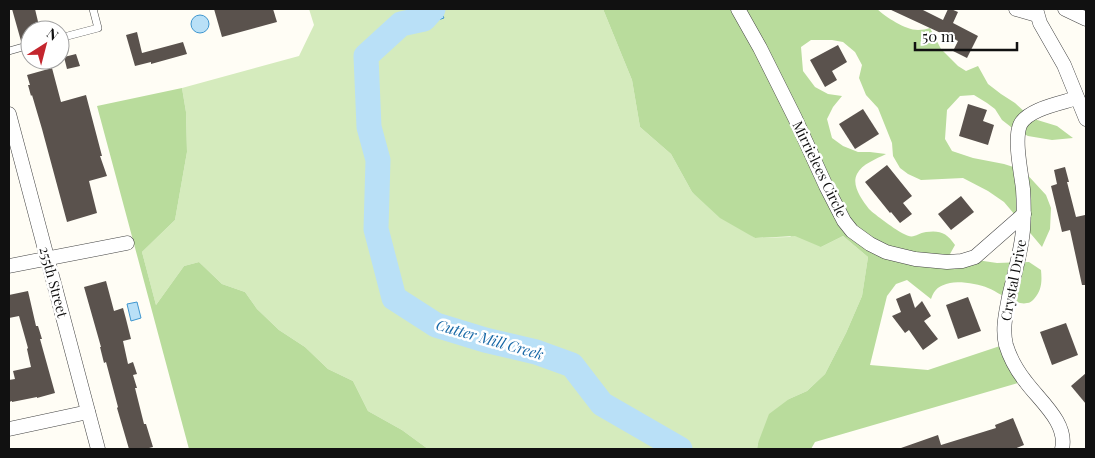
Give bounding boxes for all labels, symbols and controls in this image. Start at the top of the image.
north arrow [20,20,70,70]
scale bar [915,20,1018,52]
text: N [43,23,63,45]
text: 50 m [922,26,955,46]
street label: Mirrielees Circle [788,118,852,220]
street label: Crystal Drive [996,238,1030,322]
street label: 255th Street [35,244,73,321]
water label: Cutter Mill Creek [434,314,546,364]

